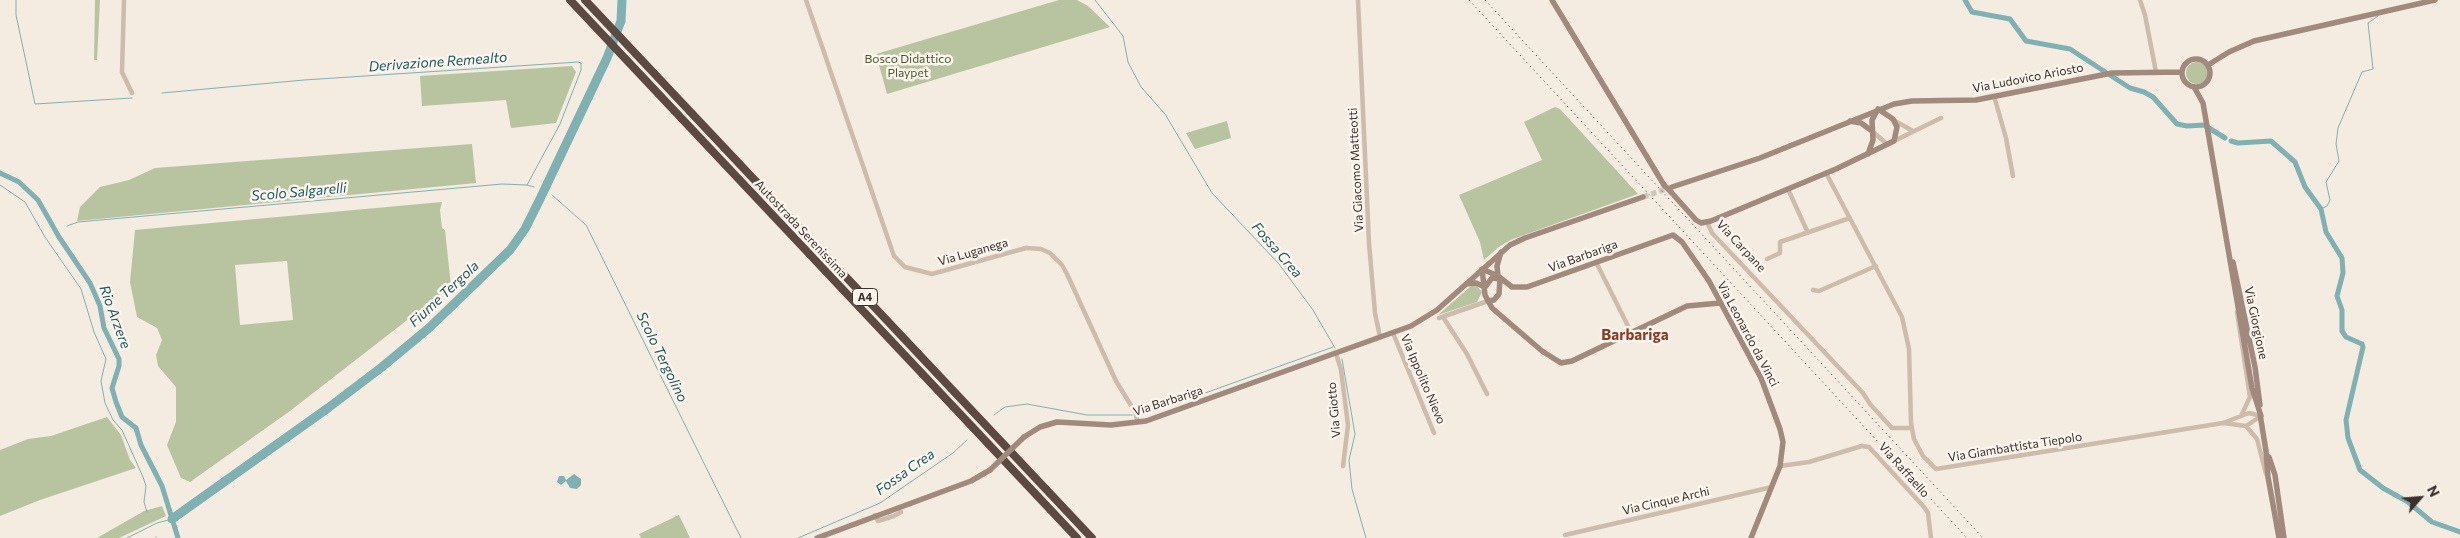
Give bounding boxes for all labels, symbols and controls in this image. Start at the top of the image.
water label: Derivazione Remealto [368,49,508,75]
park label: Bosco Didattico Playpet [865,52,951,80]
street label: Via Ludovico Ariosto [1971,60,2085,96]
street label: Via Giacomo Matteotti [1346,107,1366,233]
street label: Autostrada Serenissima [752,177,850,281]
water label: Scolo Salgarelli [251,179,347,205]
street label: Via Carpane [1713,217,1769,275]
water label: Fossa Crea [1248,219,1306,281]
street label: Via Luganega [936,235,1010,269]
street label: Via Barbariga [1546,237,1620,275]
water label: Fiume Tergola [406,257,482,331]
street label: Via Leonardo da Vinci [1714,279,1782,389]
water label: Rio Arzere [96,283,134,351]
street label: Via Giorgione [2241,285,2271,361]
road number: A4 [852,288,878,306]
water label: Scolo Tergolino [633,309,691,405]
district label: Barbariga [1601,326,1669,344]
street label: Via Ippolito Nievo [1398,332,1448,426]
street label: Via Giotto [1324,382,1344,438]
street label: Via Barbariga [1131,383,1205,419]
street label: Via Giambattista Tiepolo [1947,429,2083,465]
street label: Via Raffaello [1876,439,1932,501]
water label: Fossa Crea [872,446,938,498]
north arrow [2395,473,2445,523]
text: N [2424,482,2444,499]
street label: Via Cinque Archi [1621,484,1711,518]

